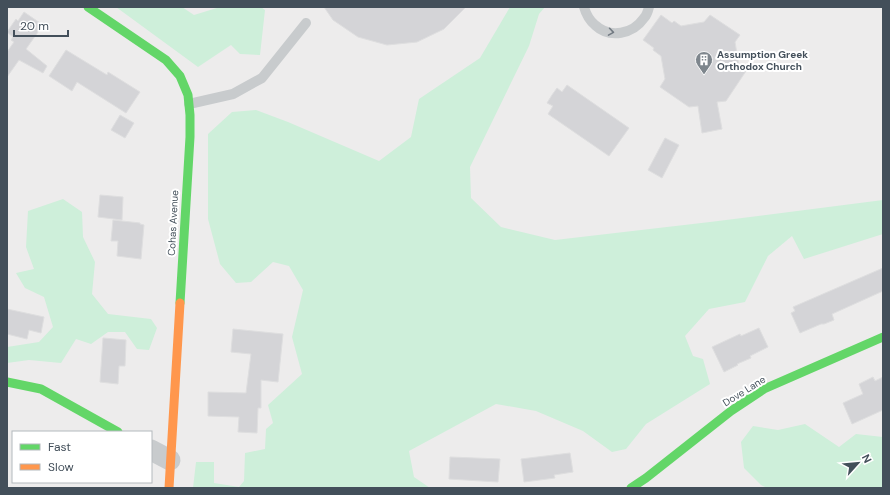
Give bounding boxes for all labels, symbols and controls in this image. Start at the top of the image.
scale bar [14,12,68,38]
text: 20 m [20,18,49,34]
one-way arrow [608,27,614,36]
place label: Assumption Greek Orthodox Church [717,48,808,73]
building icon: Assumption Greek Orthodox Church [694,50,714,75]
street label: Cohas Avenue [165,189,181,256]
street label: Dove Lane [720,373,768,409]
legend [12,431,152,483]
text: Fast [48,439,71,455]
north arrow [838,443,878,483]
text: N [859,452,875,465]
text: Slow [48,459,74,475]

